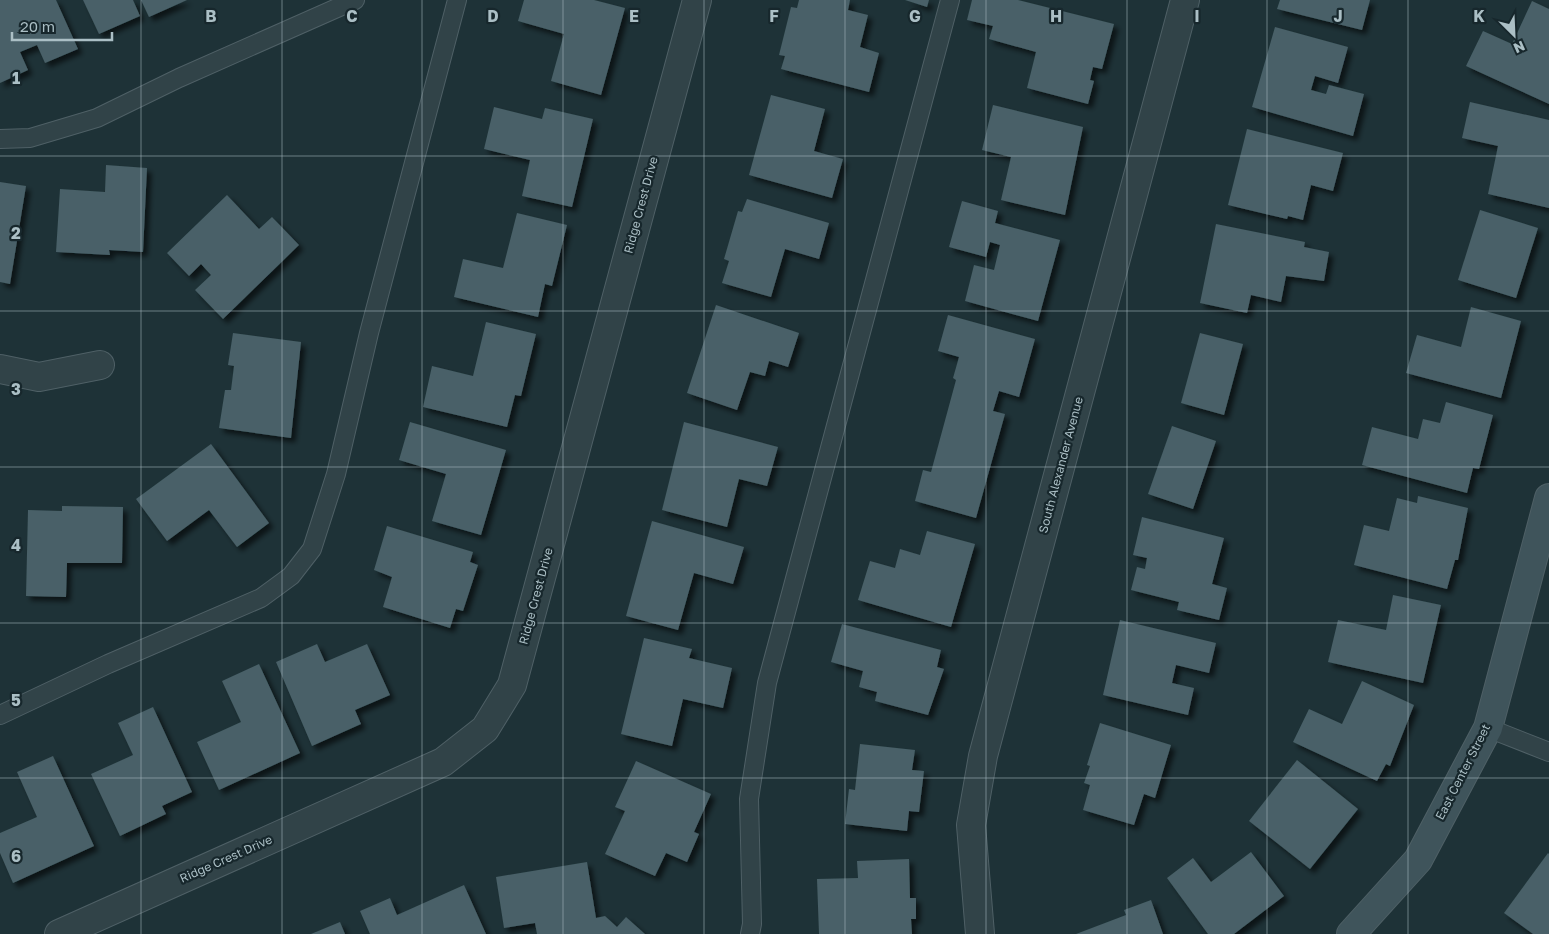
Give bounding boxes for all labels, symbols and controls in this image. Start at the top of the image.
text: B [205,6,217,26]
text: C [346,6,358,26]
text: D [487,6,499,26]
text: E [629,6,639,26]
text: F [769,6,779,26]
text: G [909,6,921,26]
text: H [1050,6,1062,26]
text: I [1194,6,1200,26]
text: J [1333,6,1343,26]
text: K [1473,6,1485,26]
scale bar [12,10,112,42]
north arrow [1489,10,1539,60]
text: 20 m [20,17,55,35]
text: N [1511,37,1528,57]
text: 1 [12,68,20,88]
street label: Ridge Crest Drive [620,155,661,255]
text: 2 [11,223,21,243]
text: 3 [11,379,21,399]
street label: South Alexander Avenue [1035,395,1086,535]
text: 4 [11,535,21,555]
street label: Ridge Crest Drive [515,546,556,646]
text: 5 [11,690,21,710]
street label: East Center Street [1432,721,1493,822]
street label: Ridge Crest Drive [177,831,274,886]
text: 6 [11,846,21,866]

